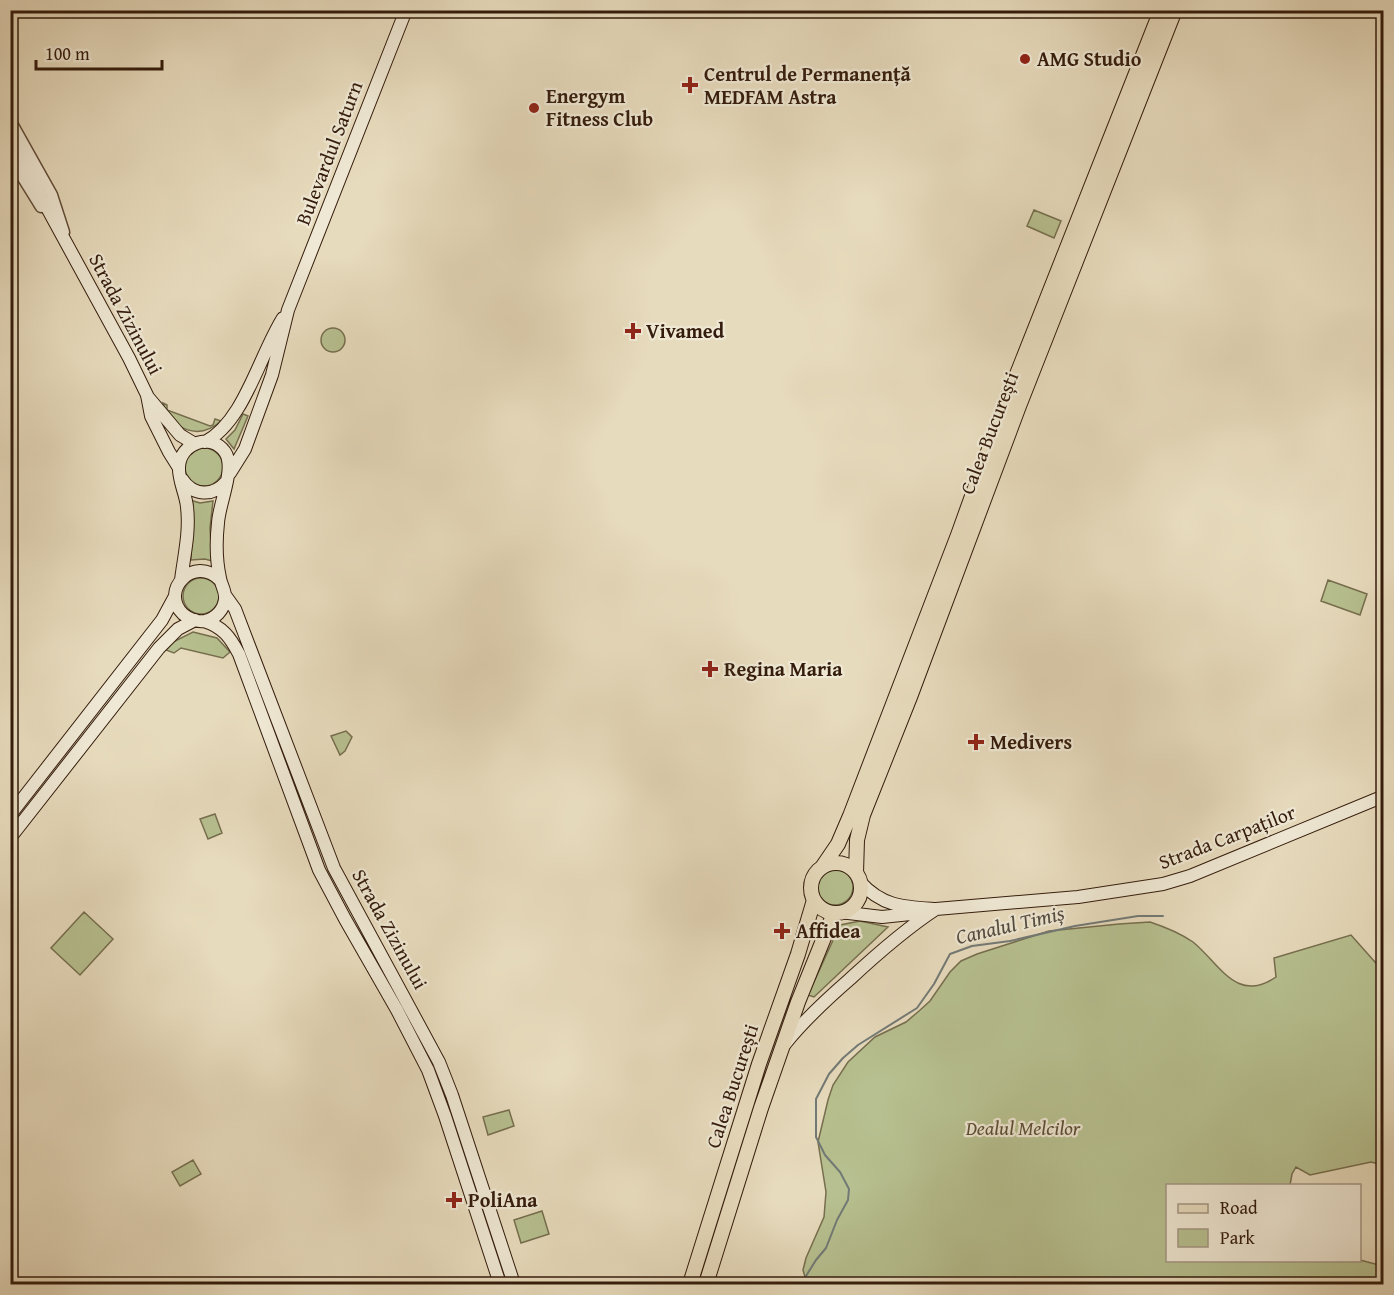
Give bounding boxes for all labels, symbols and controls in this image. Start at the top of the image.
scale bar [36,33,162,71]
text: 100 m [45,40,90,67]
place label: AMG Studio [1037,44,1142,73]
marker: AMG Studio [1018,52,1032,66]
place label: Centrul de Permanență MEDFAM Astra [704,59,912,111]
marker: Centrul de Permanență MEDFAM Astra [681,76,699,94]
street label: Bulevardul Saturn [288,77,369,229]
place label: Energym Fitness Club [546,81,653,133]
marker: Energym Fitness Club [527,101,541,115]
street label: Strada Zizinului [82,248,171,380]
place label: Vivamed [646,316,725,345]
marker: Vivamed [624,322,642,340]
street label: Calea București [952,367,1025,498]
place label: Regina Maria [724,654,843,683]
marker: Regina Maria [701,660,719,678]
place label: Medivers [990,727,1072,756]
marker: Medivers [967,733,985,751]
street label: Strada Carpaților [1154,797,1299,876]
street label: Strada Zizinului [345,863,436,995]
water label: Canalul Timiș [953,897,1068,952]
place label: Affidea [796,916,861,945]
marker: Affidea [773,922,791,940]
street label: Calea București [698,1020,765,1152]
park label: Dealul Melcilor [965,1113,1081,1142]
legend [1166,1184,1361,1262]
place label: PoliAna [468,1185,538,1214]
marker: PoliAna [445,1191,463,1209]
text: Road [1220,1194,1258,1221]
text: Park [1220,1224,1256,1251]

